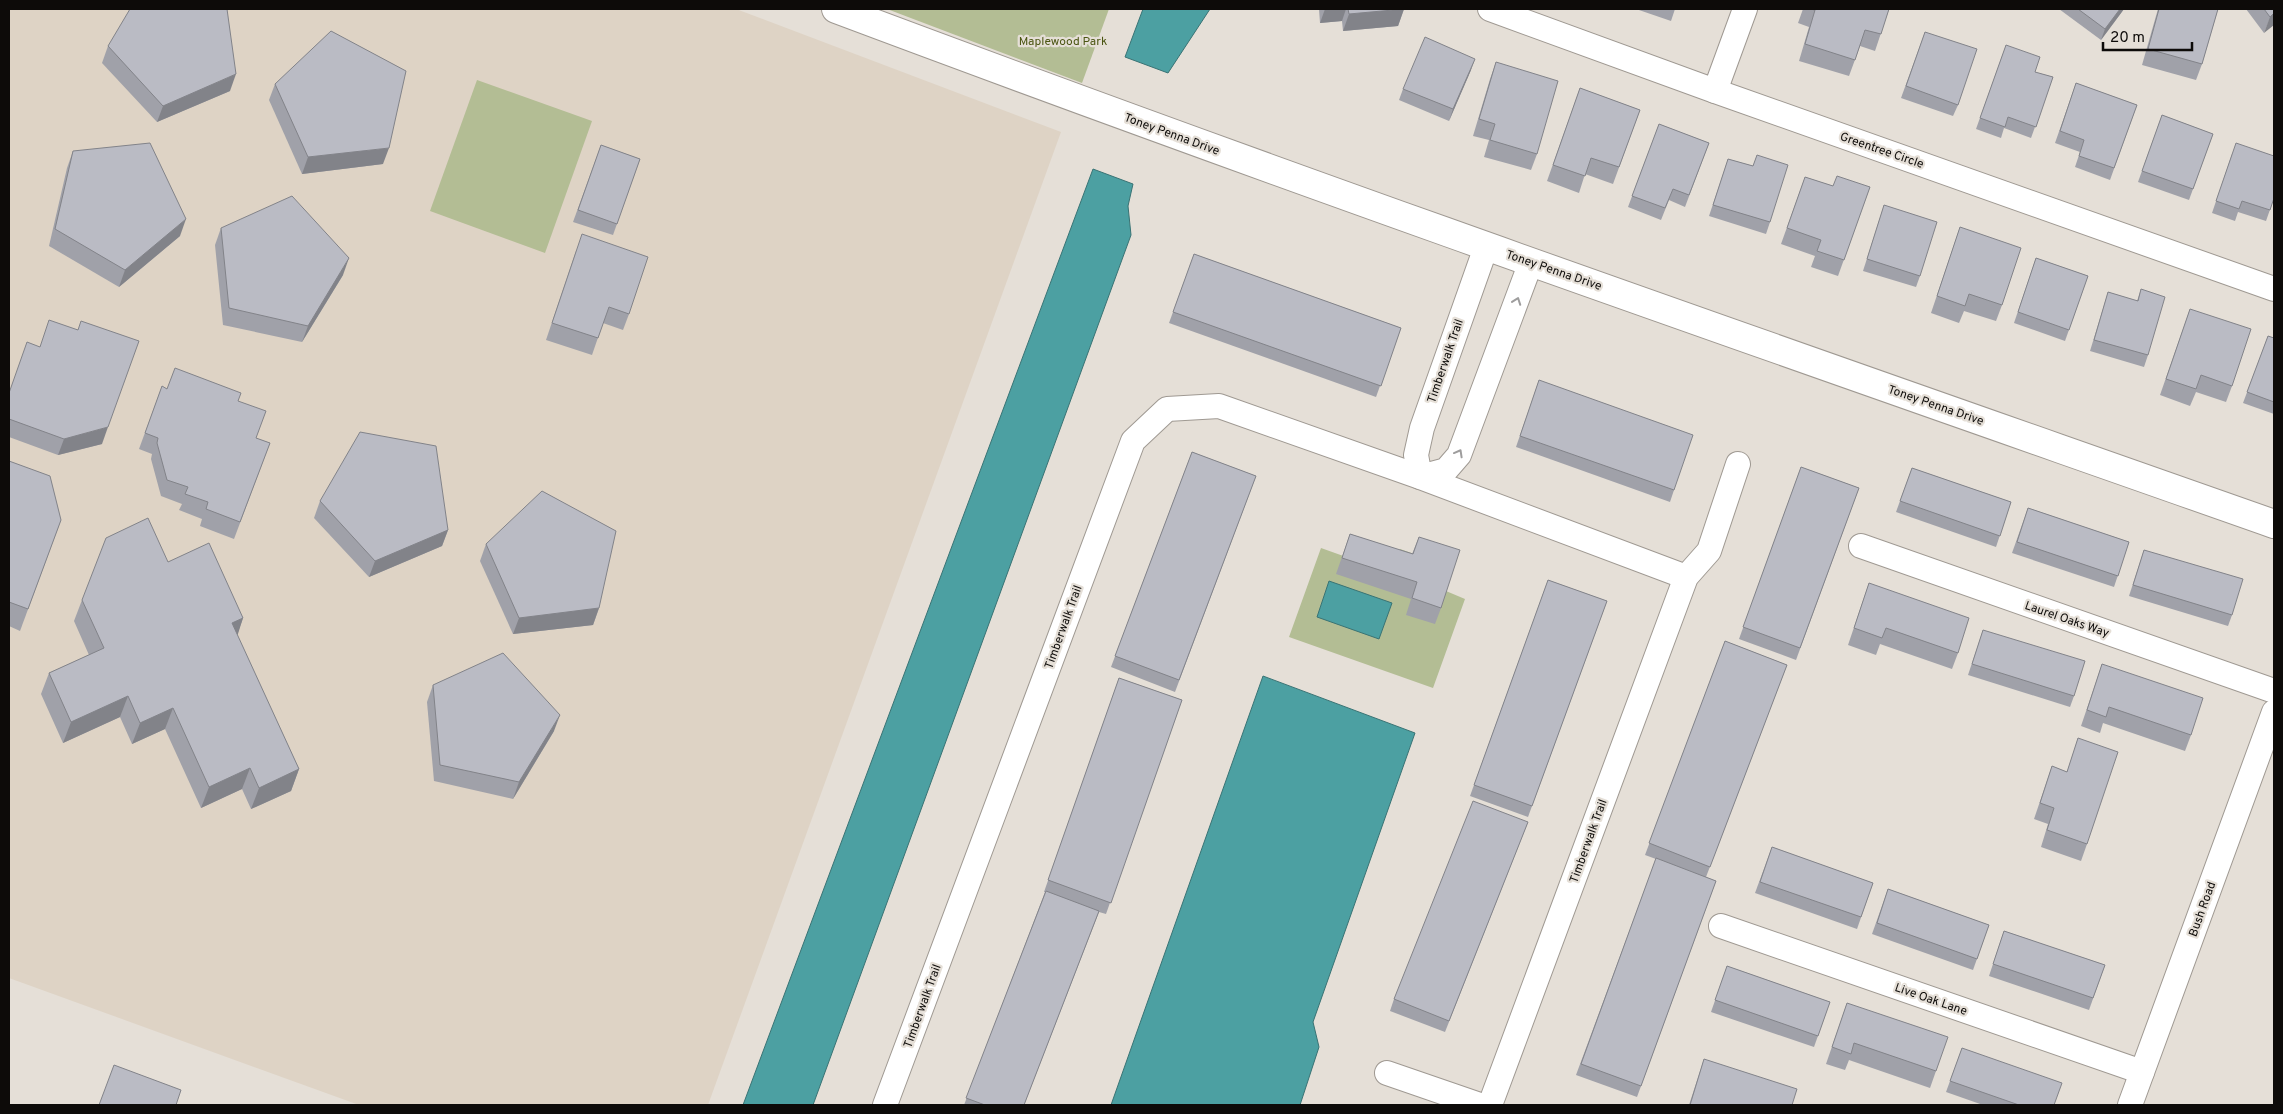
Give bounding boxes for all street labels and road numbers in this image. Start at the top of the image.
street label: Toney Penna Drive [1122,110,1222,160]
street label: Greentree Circle [1838,129,1926,173]
street label: Toney Penna Drive [1504,247,1604,295]
street label: Timberwalk Trail [1424,317,1468,405]
street label: Toney Penna Drive [1886,382,1986,430]
street label: Timberwalk Trail [1041,583,1086,671]
street label: Laurel Oaks Way [2022,598,2111,642]
street label: Timberwalk Trail [1566,797,1611,885]
street label: Bush Road [2186,880,2220,939]
street label: Timberwalk Trail [900,962,945,1050]
street label: Live Oak Lane [1892,980,1969,1020]

